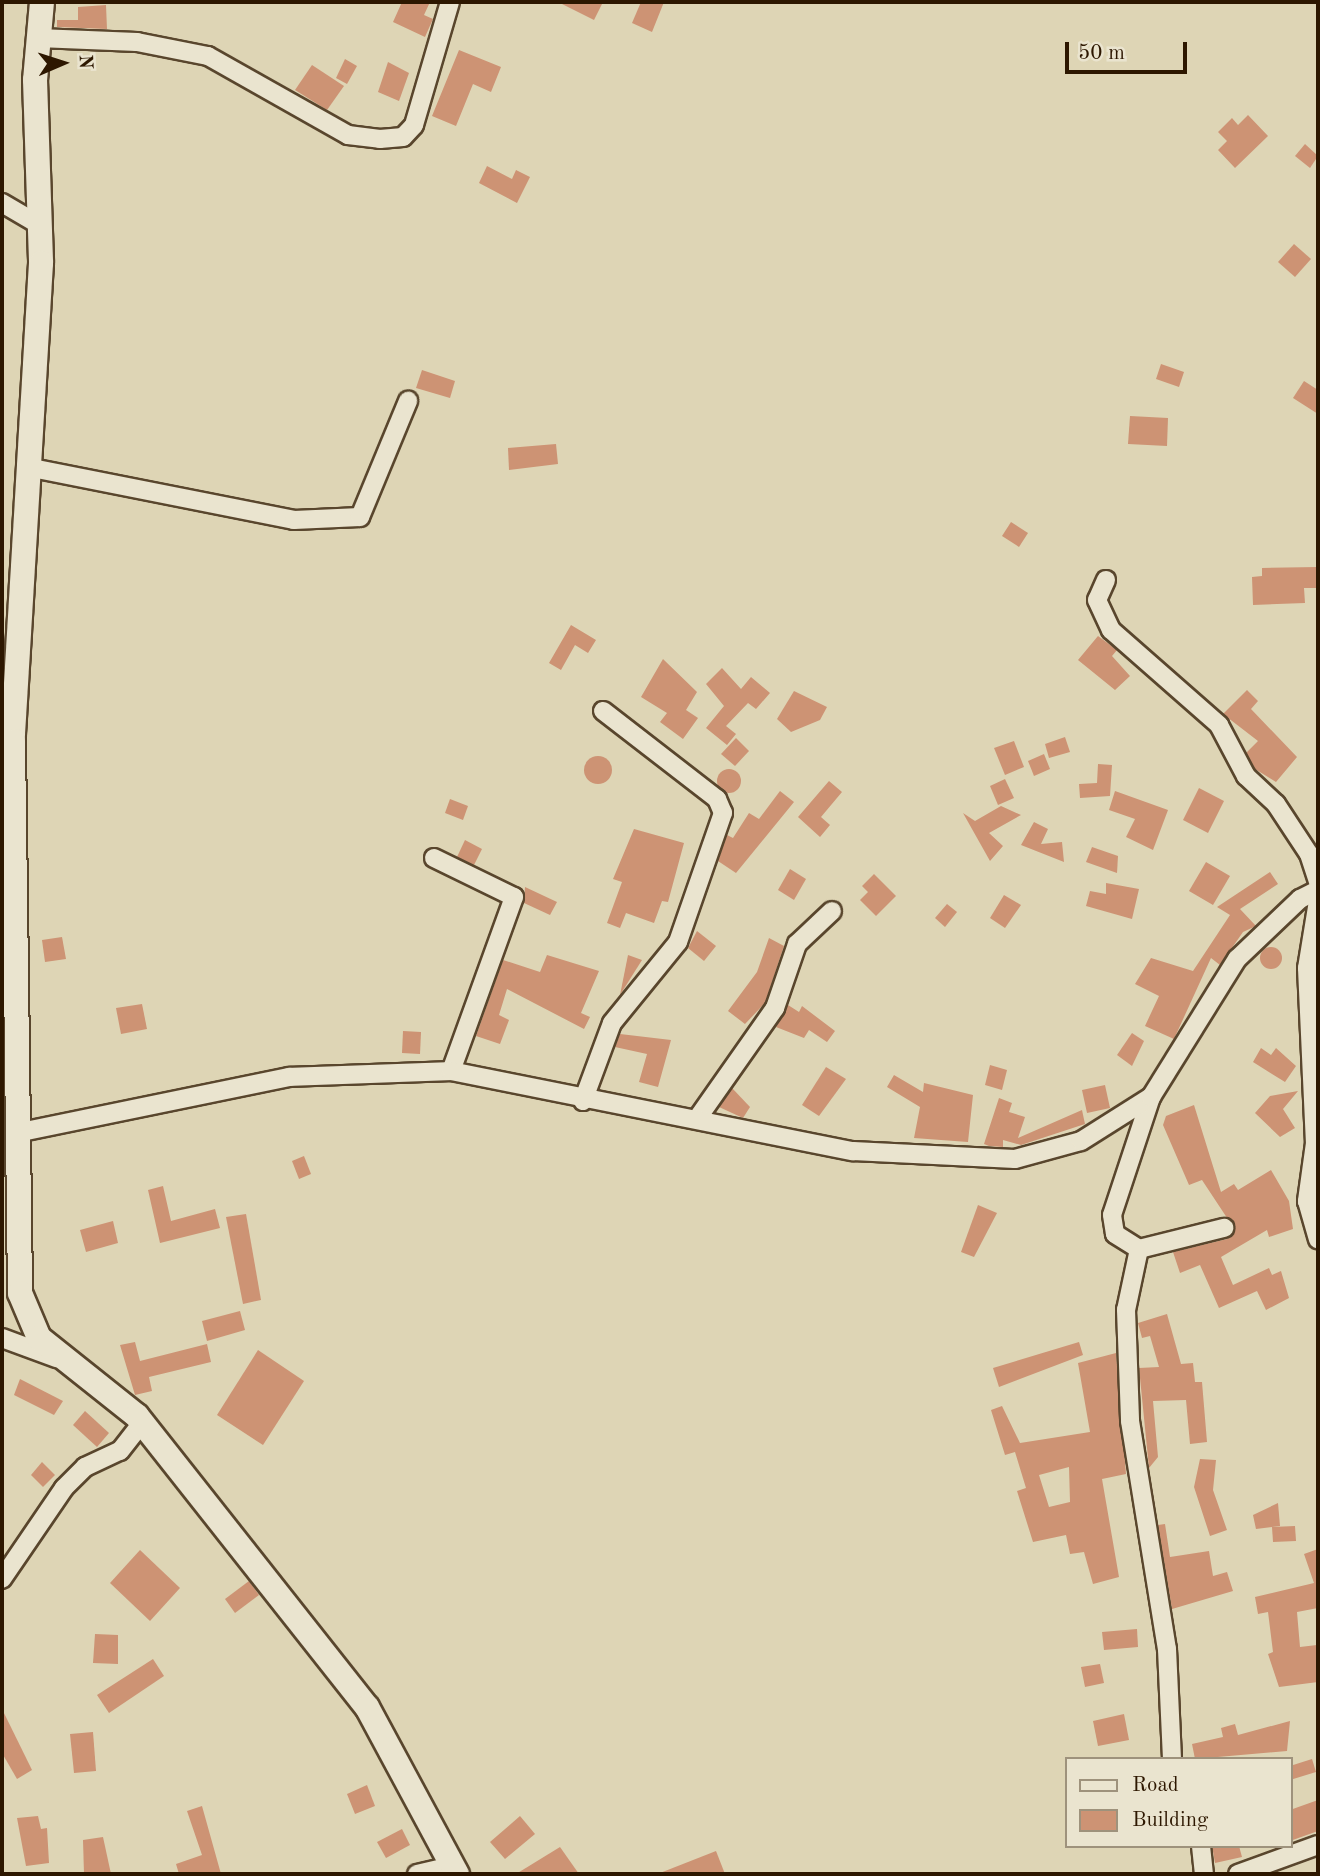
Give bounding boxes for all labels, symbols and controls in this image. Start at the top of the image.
north arrow [28,28,98,98]
scale bar [1068,28,1190,72]
text: 50 m [1078,43,1125,64]
text: N [75,54,94,70]
legend [1064,1757,1292,1848]
text: Road [1132,1775,1179,1796]
text: Building [1132,1810,1208,1831]

